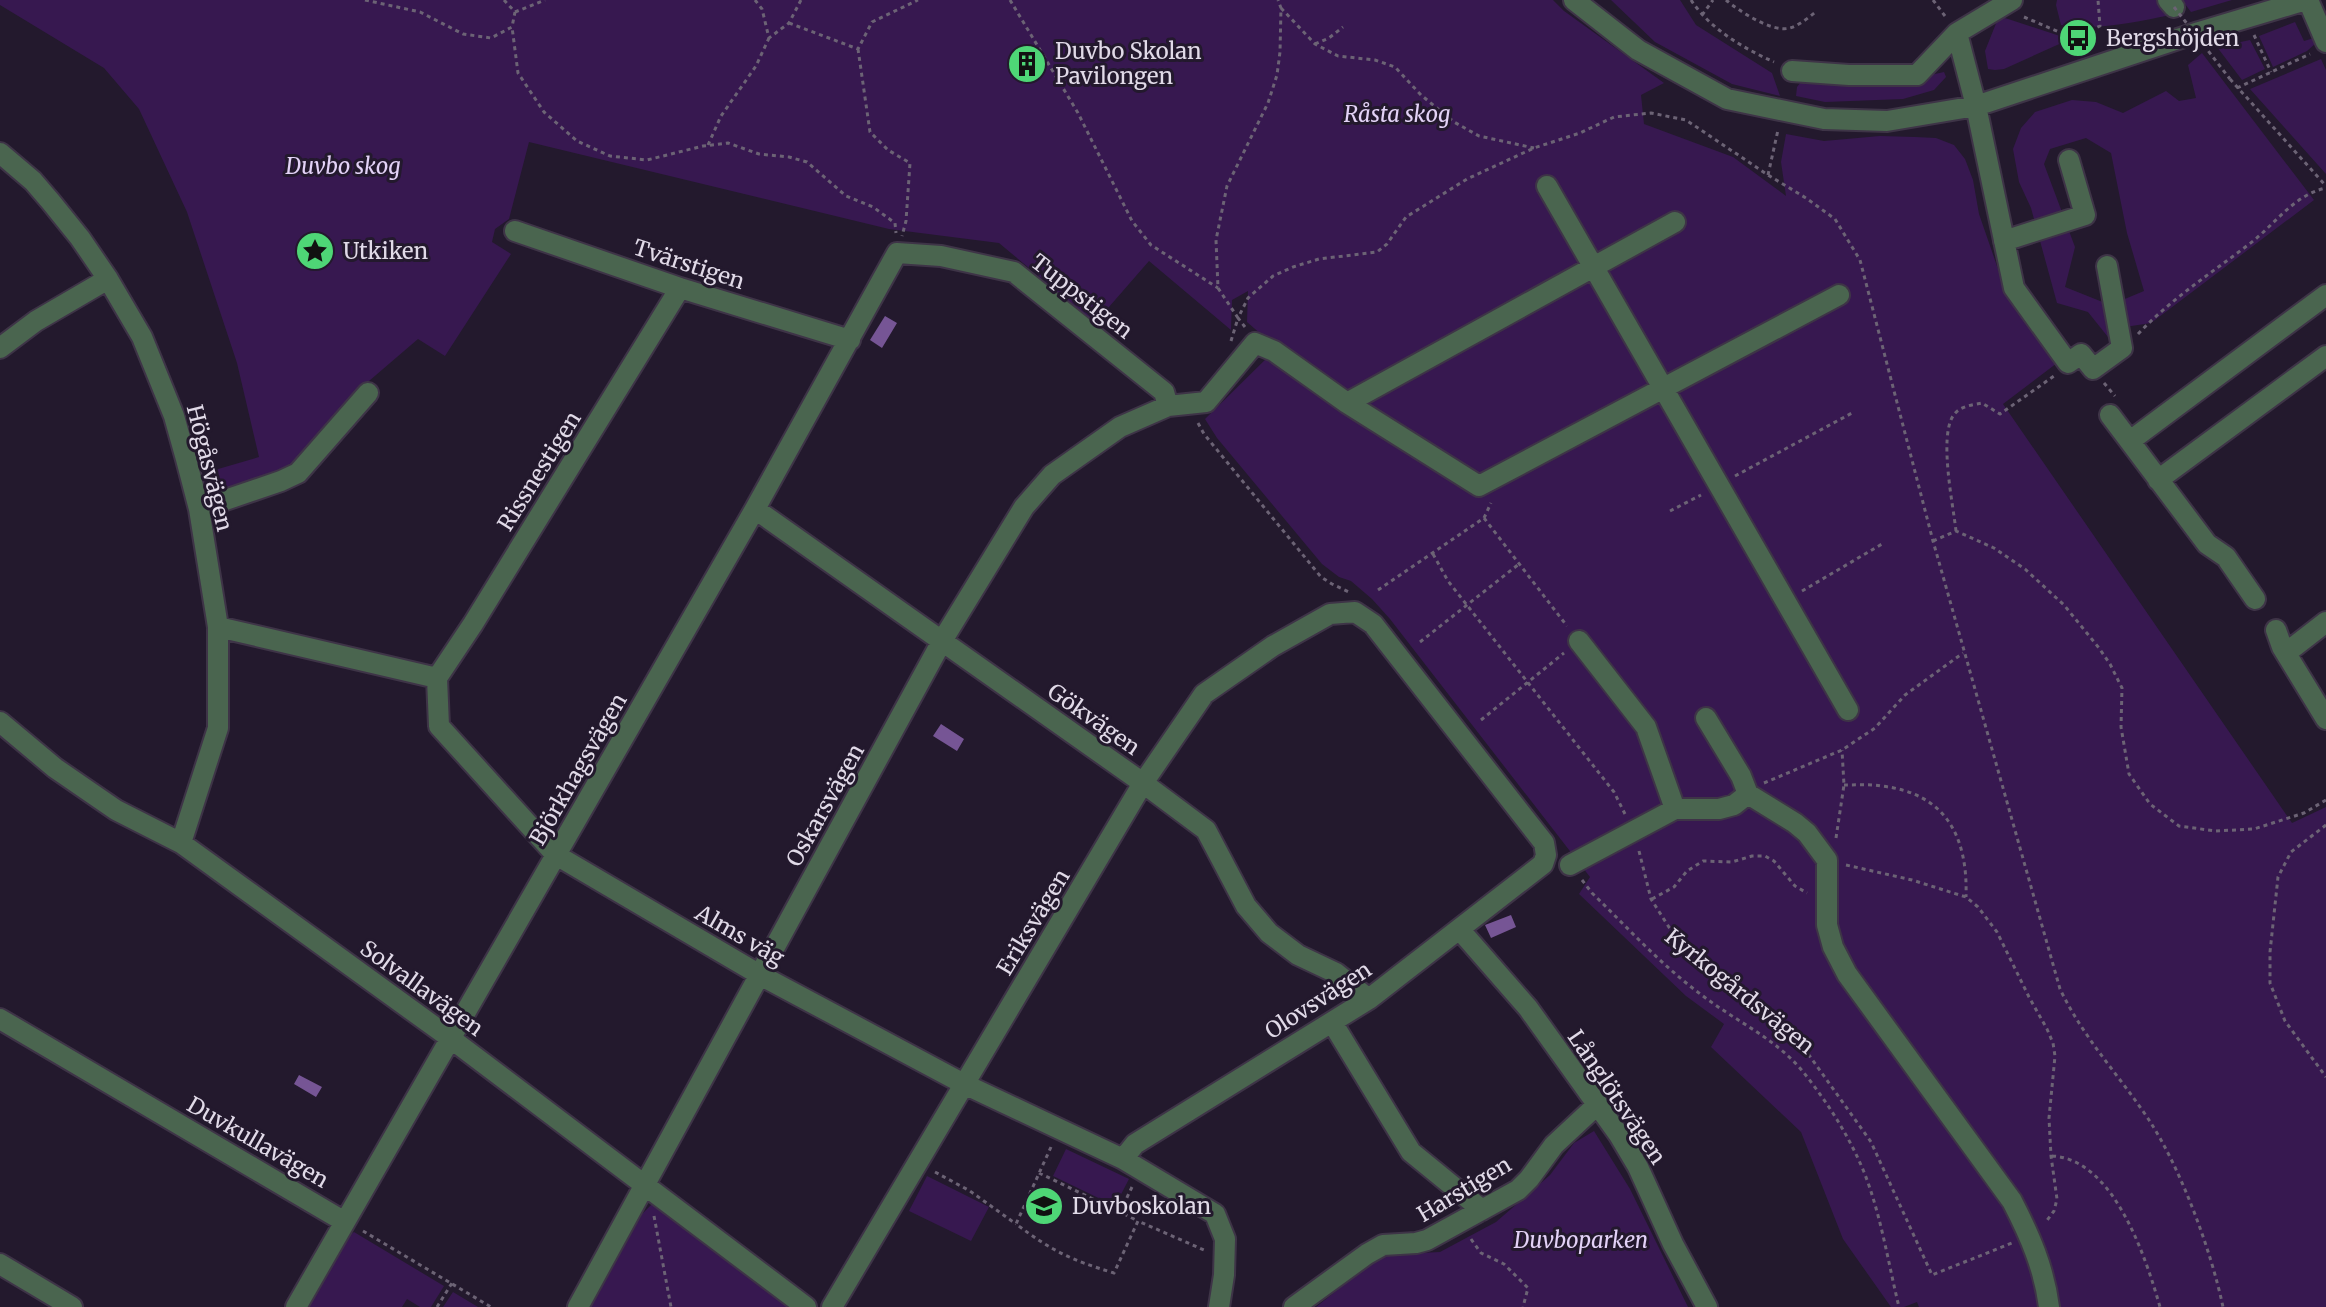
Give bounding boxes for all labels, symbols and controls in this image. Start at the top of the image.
bus stop icon: Bergshöjden [2057,17,2099,59]
place label: Bergshöjden [2106,24,2240,52]
place label: Duvbo Skolan Pavilongen [1055,37,1202,90]
building icon: Duvbo Skolan Pavilongen [1006,43,1048,85]
park label: Råsta skog [1344,100,1450,128]
park label: Duvbo skog [284,152,401,180]
place icon: Utkiken [294,230,336,272]
street label: Tvärstigen [630,233,748,295]
place label: Utkiken [343,237,429,265]
street label: Tuppstigen [1026,248,1139,345]
street label: Högåsvägen [181,402,239,535]
street label: Rissnestigen [491,406,587,536]
street label: Gökvägen [1042,677,1146,761]
street label: Björkhagsvägen [523,688,633,850]
street label: Oskarsvägen [780,738,870,871]
street label: Eriksvägen [990,863,1076,980]
street label: Alms väg [690,898,789,972]
street label: Kyrkogårdsvägen [1660,922,1821,1060]
street label: Solvallavägen [355,934,489,1042]
street label: Olovsvägen [1259,955,1377,1045]
street label: Långlötsvägen [1562,1025,1672,1170]
street label: Duvkullavägen [182,1090,334,1194]
street label: Harstigen [1412,1150,1516,1228]
school or university icon: Duvboskolan [1023,1185,1065,1227]
place label: Duvboskolan [1072,1192,1211,1220]
park label: Duvboparken [1513,1226,1648,1254]

